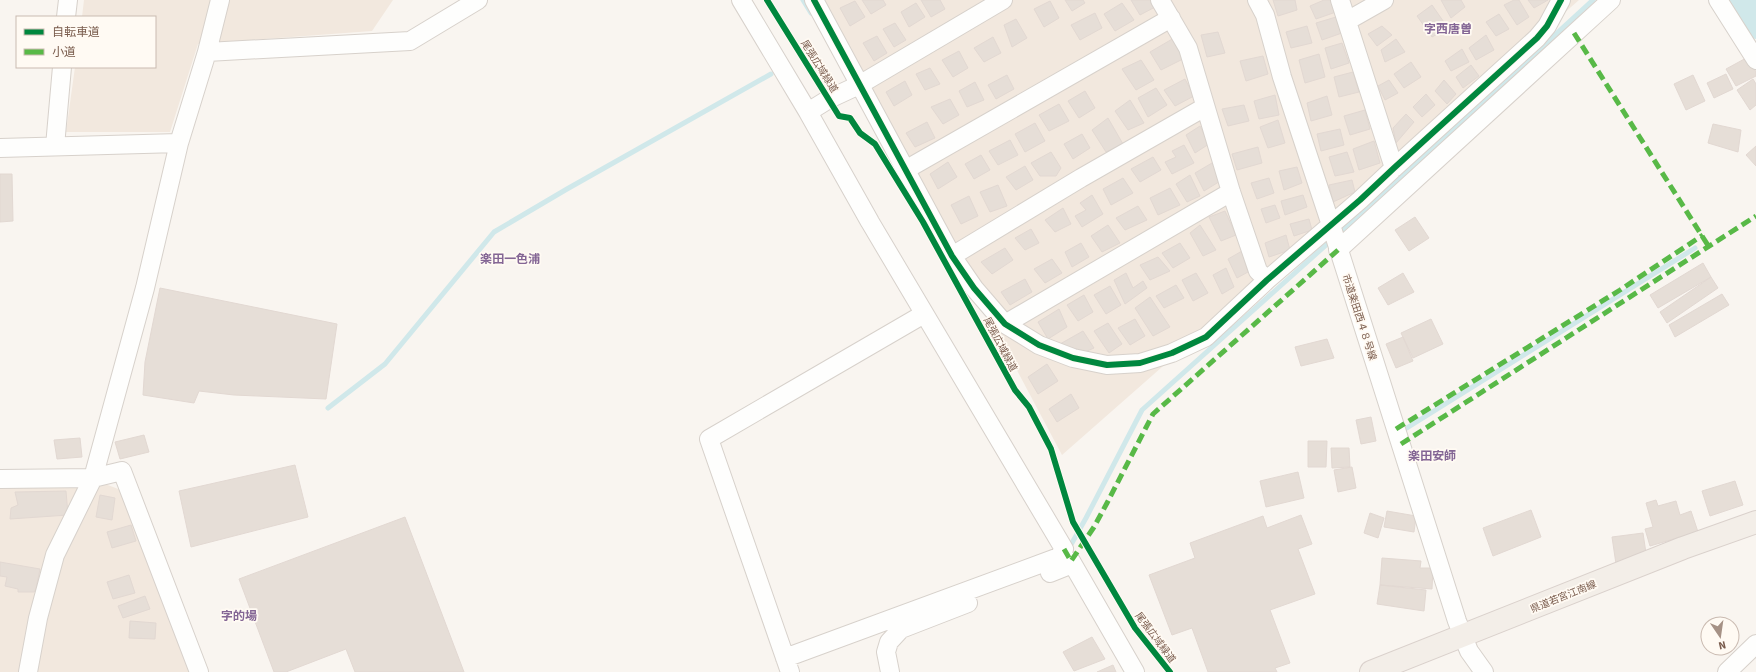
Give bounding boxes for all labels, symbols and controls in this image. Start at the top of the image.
legend [16,16,156,68]
district label: 字西唐曽 [1424,21,1472,38]
text: 自転車道 [52,24,100,41]
street label: 尾張広域緑道 [797,37,841,96]
text: 小道 [52,44,76,61]
district label: 楽田一色浦 [480,251,540,268]
street label: 市道楽田西４８号線 [1338,272,1380,362]
street label: 尾張広域緑道 [980,315,1020,374]
district label: 楽田安師 [1408,448,1456,465]
street label: 県道若宮江南線 [1528,577,1598,617]
district label: 字的場 [221,608,257,625]
street label: 尾張広域緑道 [1132,609,1179,666]
north arrow [1700,616,1740,656]
text: N [1717,637,1727,653]

